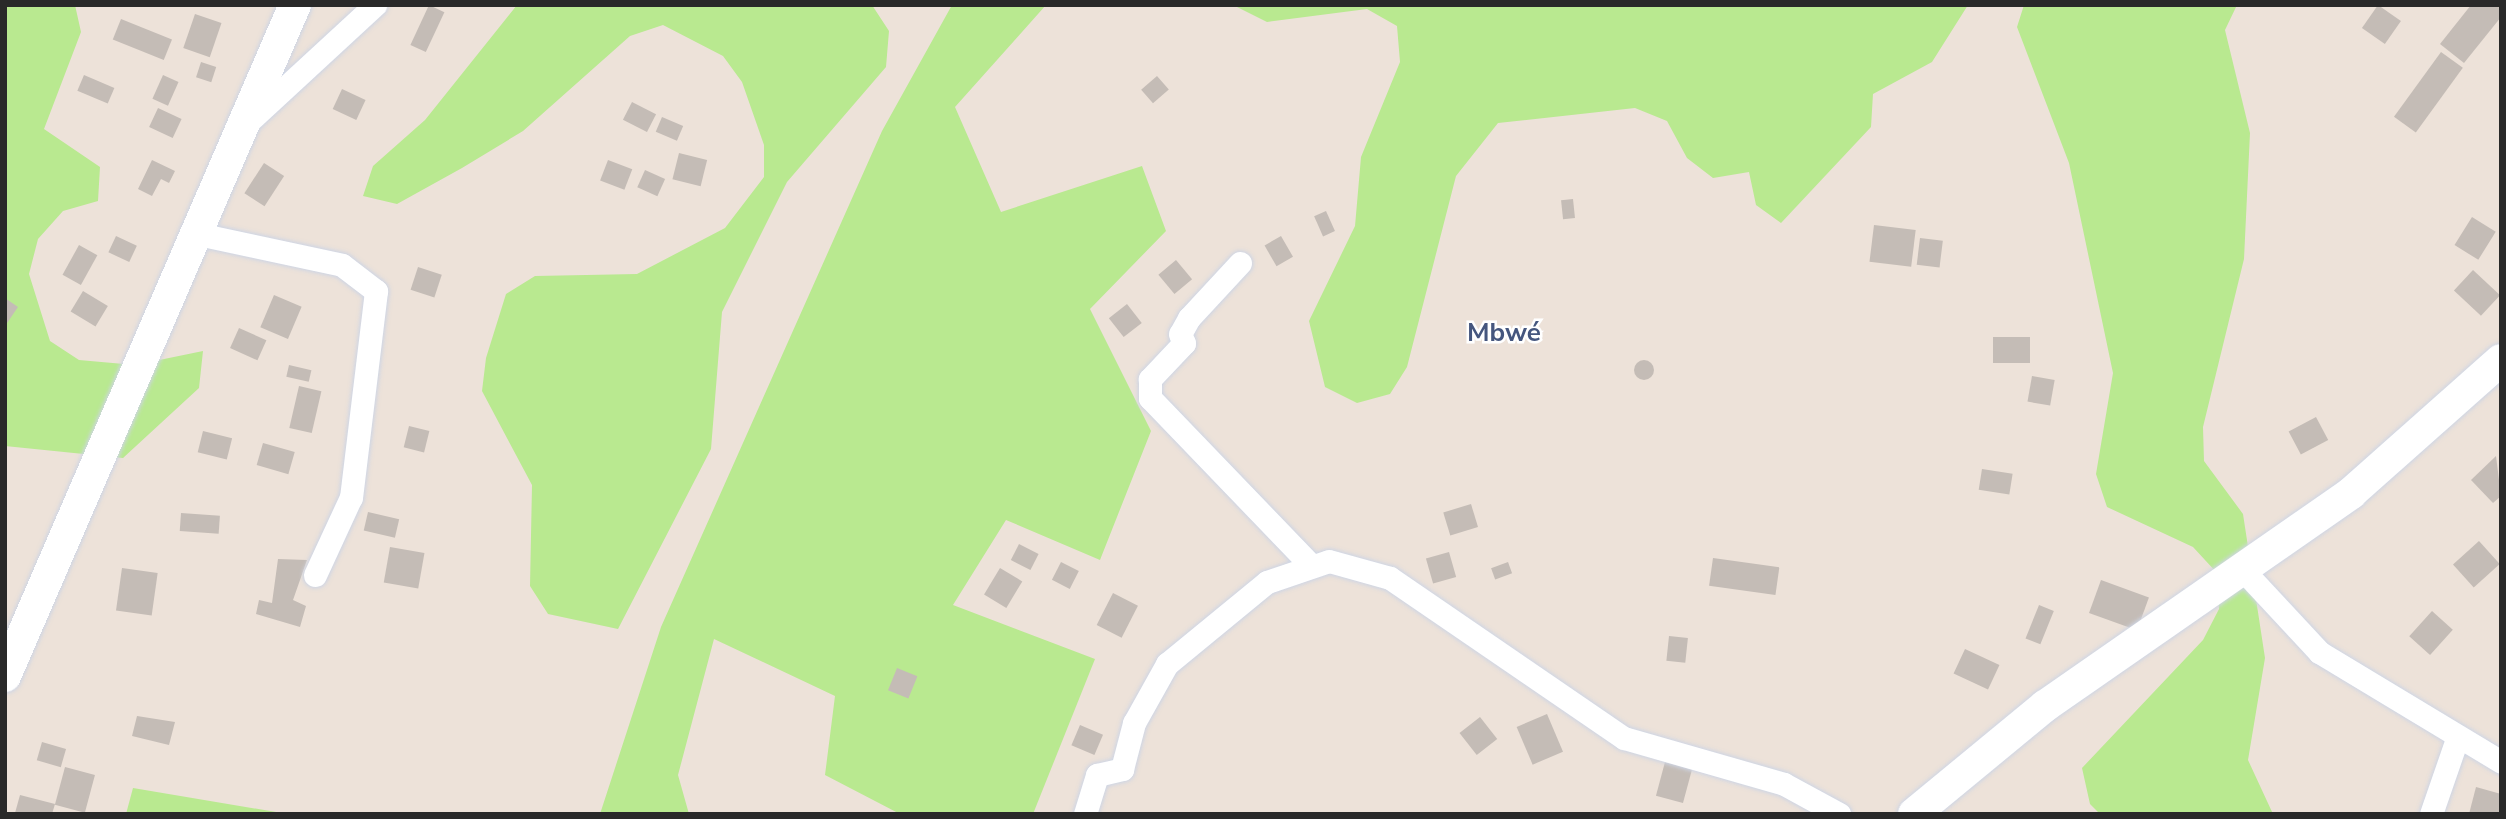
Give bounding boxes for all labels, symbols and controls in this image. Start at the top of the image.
district label: Mbwé [1467,317,1541,349]

